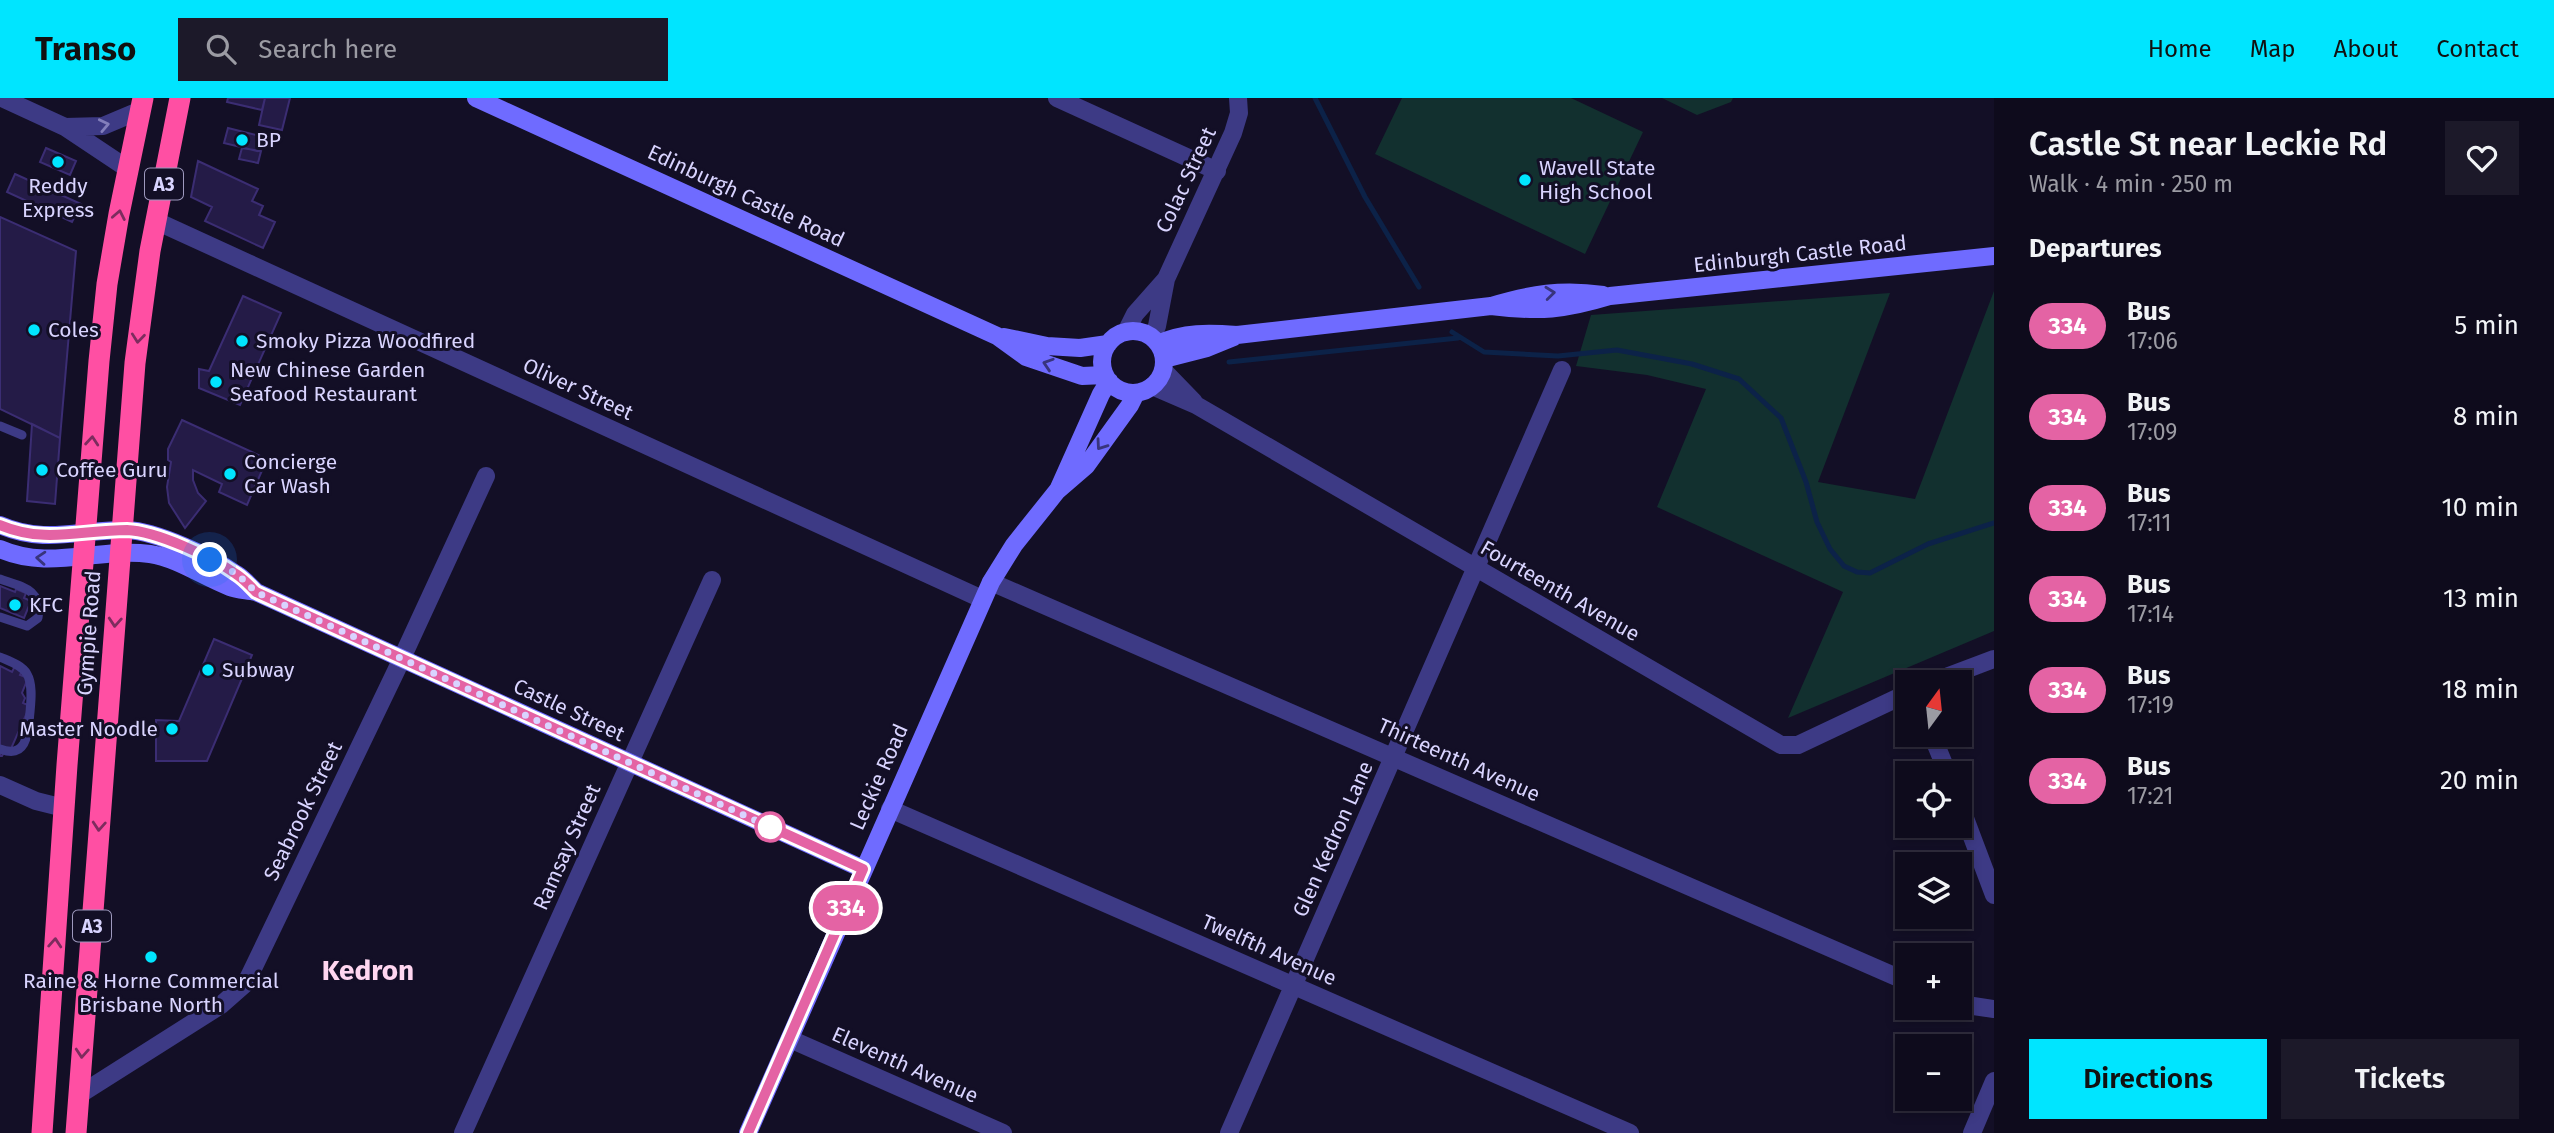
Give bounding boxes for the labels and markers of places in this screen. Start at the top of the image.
place label: BP [256,127,281,153]
marker: BP [234,132,250,148]
marker: Reddy Express [50,154,66,170]
place label: Wavell State High School [1539,155,1655,205]
marker: Wavell State High School [1517,172,1533,188]
place label: Reddy Express [22,173,94,223]
place label: Coles [48,317,99,343]
marker: Coles [26,322,42,338]
place label: Smoky Pizza Woodfired [256,328,475,354]
marker: Smoky Pizza Woodfired [234,333,250,349]
place label: New Chinese Garden Seafood Restaurant [230,357,425,407]
marker: New Chinese Garden Seafood Restaurant [208,374,224,390]
place label: Concierge Car Wash [244,449,337,499]
place label: Coffee Guru [56,457,168,483]
marker: Coffee Guru [34,462,50,478]
marker: Concierge Car Wash [222,466,238,482]
place label: KFC [29,592,63,618]
marker: KFC [7,597,23,613]
place label: Subway [222,657,295,683]
marker: Subway [200,662,216,678]
place label: Master Noodle [19,716,158,742]
marker: Master Noodle [164,721,180,737]
unlabelled marker [755,812,785,842]
marker: Raine & Horne Commercial Brisbane North [143,949,159,965]
place label: Raine & Horne Commercial Brisbane North [23,968,279,1018]

